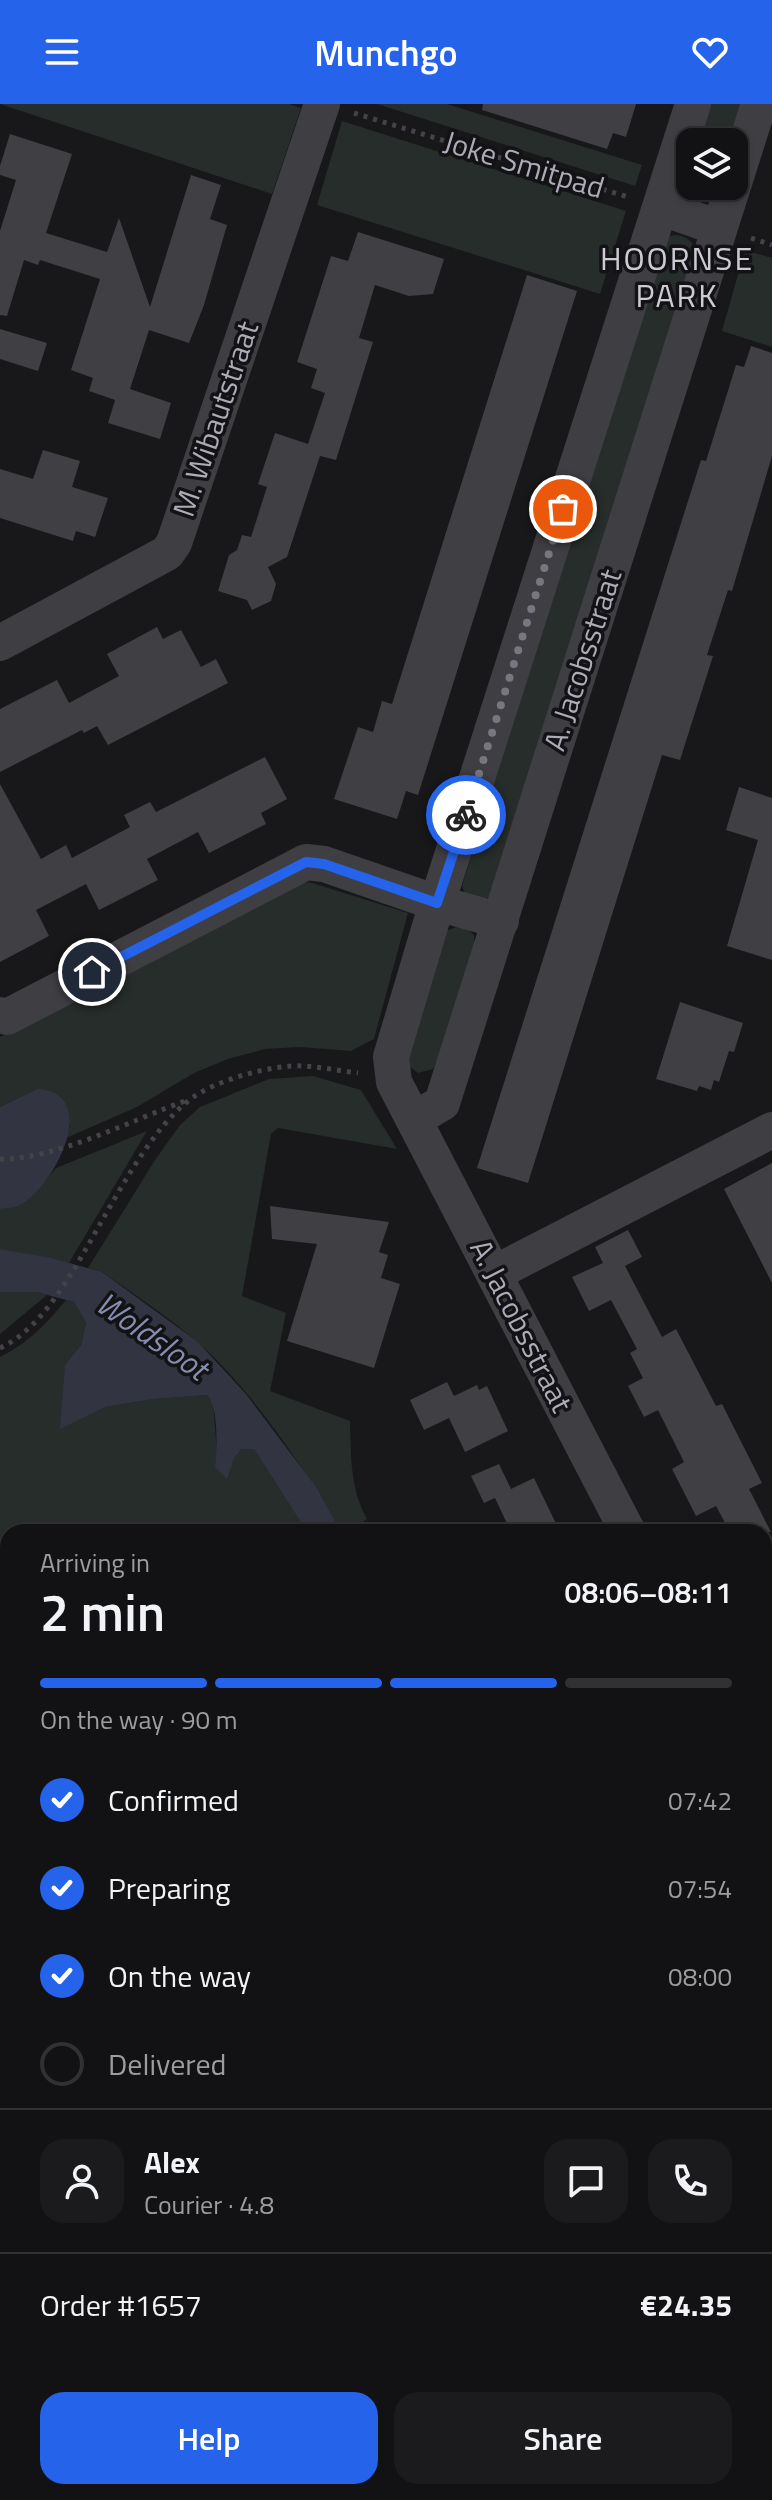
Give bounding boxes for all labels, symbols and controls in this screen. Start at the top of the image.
text: Munchgo [314,25,458,80]
icon: menu [40,30,84,74]
icon: heart [688,30,732,74]
street label: Joke Smitpad [439,118,610,210]
map controls [676,128,748,200]
button: layers [676,128,748,200]
district label: HOORNSE PARK [600,234,754,319]
street label: M. Wibautstraat [160,314,270,523]
pin [529,475,597,543]
icon: bag [541,487,585,531]
street label: A. Jacobsstraat [531,562,633,756]
courier [426,775,506,855]
icon: bike [444,793,488,837]
pin [58,938,126,1006]
icon: home [70,950,114,994]
street label: A. Jacobsstraat [459,1231,585,1420]
water label: Woldsloot [87,1279,221,1393]
text: Arriving in [40,1543,150,1582]
text: 08:06–08:11 [565,1569,732,1615]
text: 2 min [40,1572,165,1651]
text: On the way · 90 m [40,1700,238,1739]
text: Confirmed [108,1777,239,1823]
icon: check [40,1778,84,1822]
text: 07:42 [668,1781,732,1820]
text: Preparing [108,1865,230,1911]
icon: check [40,1866,84,1910]
text: 07:54 [668,1869,732,1908]
text: On the way [108,1953,251,1999]
icon: check [40,1954,84,1998]
text: 08:00 [668,1957,732,1996]
text: Delivered [108,2041,226,2087]
button: person [40,2139,124,2223]
text: Alex [144,2139,200,2185]
button: chat [544,2139,628,2223]
button: phone [648,2139,732,2223]
text: Courier · 4.8 [144,2185,274,2224]
text: Order #1657 [40,2282,202,2328]
text: €24.35 [640,2282,732,2328]
button: Help [40,2392,378,2484]
button: Share [394,2392,732,2484]

